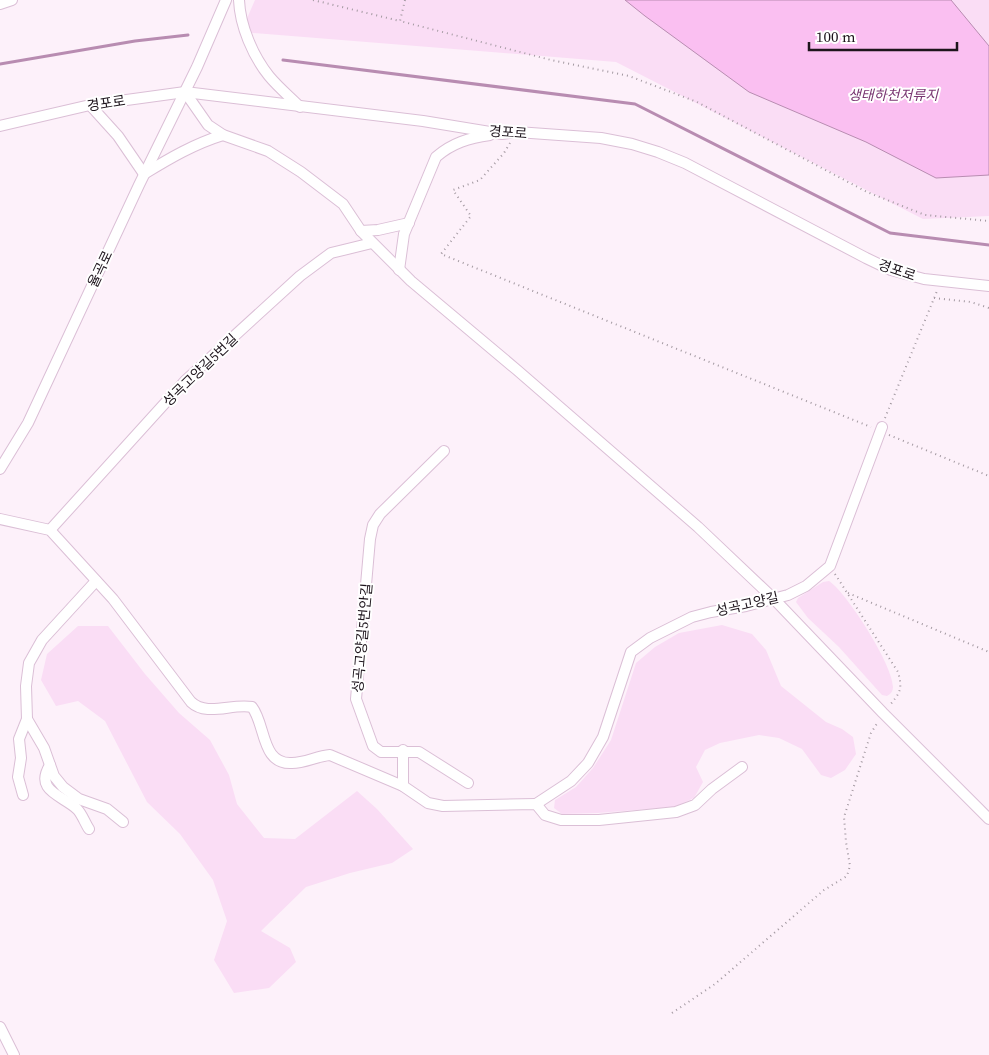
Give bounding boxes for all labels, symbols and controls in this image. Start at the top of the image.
scale bar [809,20,956,52]
text: 100 m [816,26,856,47]
park label: 생태하천저류지 [848,85,939,105]
street label: 경포로 [85,90,127,116]
street label: 경포로 [488,121,528,143]
street label: 율곡로 [83,247,117,291]
street label: 경포로 [875,254,919,286]
street label: 성곡고양길5번길 [158,329,242,411]
street label: 성곡고양길5번안길 [347,582,377,694]
street label: 성곡고양길 [713,587,781,621]

